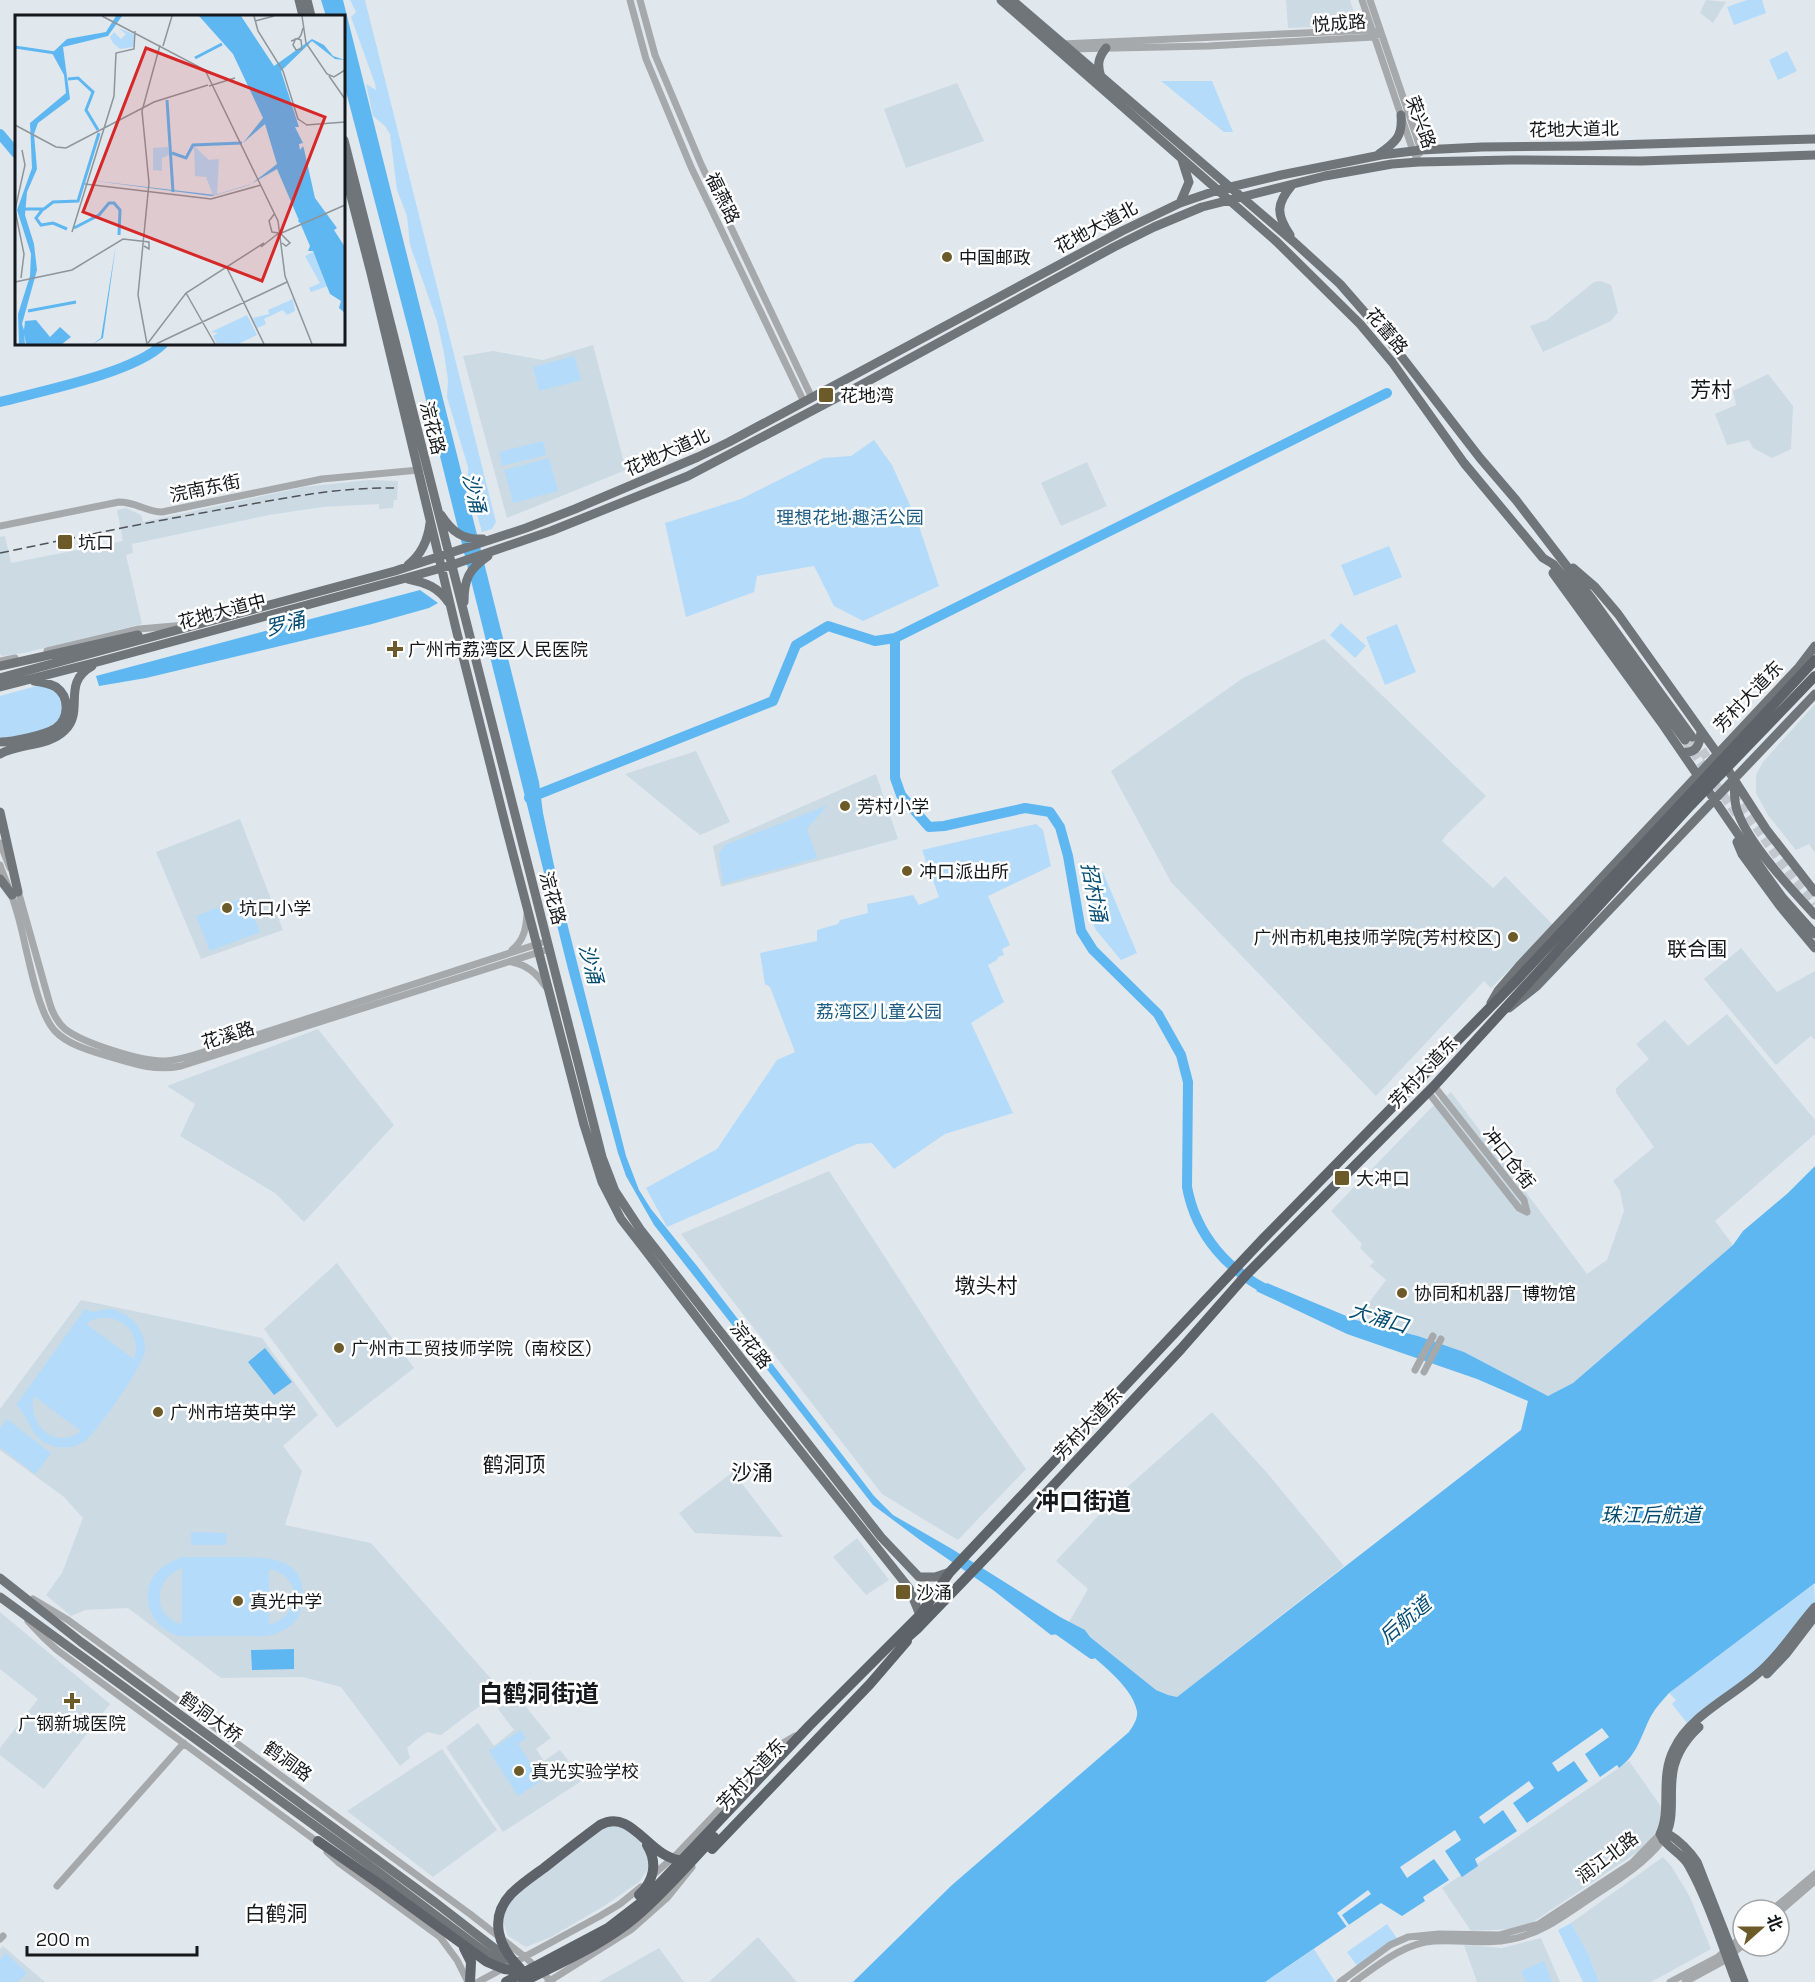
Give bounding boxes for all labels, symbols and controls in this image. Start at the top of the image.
street label: 悦成路 [1311,10,1367,36]
inset map [15,15,345,345]
street label: 荣兴路 [1401,93,1441,151]
street label: 花地大道北 [1529,117,1619,141]
street label: 福燕路 [701,169,745,227]
street label: 花地大道北 [1051,196,1141,258]
place label: 中国邮政 [959,246,1031,269]
marker: 中国邮政 [940,250,954,264]
street label: 花蕾路 [1361,303,1413,359]
district label: 芳村 [1690,376,1732,403]
place label: 花地湾 [840,384,894,407]
marker: 花地湾 [817,386,835,404]
street label: 浣花路 [415,399,451,457]
street label: 花地大道北 [621,423,713,481]
street label: 浣南东街 [167,469,243,507]
water label: 沙涌 [457,471,492,517]
park label: 理想花地·趣活公园 [776,506,924,529]
place label: 坑口 [78,531,114,554]
marker: 坑口 [56,533,74,551]
street label: 花地大道中 [176,588,268,634]
water label: 罗涌 [262,606,309,641]
place label: 广州市荔湾区人民医院 [408,638,588,661]
marker: 广州市荔湾区人民医院 [386,640,404,658]
street label: 芳村大道东 [1708,656,1788,736]
place label: 芳村小学 [857,795,929,818]
marker: 芳村小学 [838,799,852,813]
place label: 冲口派出所 [919,860,1009,883]
water label: 招村涌 [1076,860,1113,926]
marker: 冲口派出所 [900,864,914,878]
street label: 浣花路 [535,869,571,927]
place label: 坑口小学 [239,897,311,920]
marker: 坑口小学 [220,901,234,915]
place label: 广州市机电技师学院(芳村校区) [1253,926,1501,949]
marker: 广州市机电技师学院(芳村校区) [1506,930,1520,944]
district label: 联合围 [1667,936,1727,962]
water label: 沙涌 [573,941,609,989]
park label: 荔湾区儿童公园 [816,1000,942,1023]
street label: 花溪路 [199,1016,257,1054]
street label: 芳村大道东 [1384,1031,1462,1113]
street label: 冲口仓街 [1478,1123,1540,1193]
place label: 大冲口 [1356,1167,1410,1190]
marker: 大冲口 [1333,1169,1351,1187]
district label: 墩头村 [955,1272,1018,1299]
place label: 协同和机器厂博物馆 [1414,1282,1576,1305]
marker: 协同和机器厂博物馆 [1395,1286,1409,1300]
water label: 大涌口 [1347,1297,1413,1340]
street label: 浣花路 [725,1317,777,1373]
place label: 广州市工贸技师学院（南校区） [351,1337,603,1360]
marker: 广州市工贸技师学院（南校区） [332,1341,346,1355]
street label: 芳村大道东 [1049,1383,1127,1465]
place label: 广州市培英中学 [170,1401,296,1424]
marker: 广州市培英中学 [151,1405,165,1419]
district label: 鹤洞顶 [483,1451,546,1478]
district label: 沙涌 [731,1459,773,1486]
district label: 冲口街道 [1035,1486,1131,1517]
water label: 珠江后航道 [1601,1502,1704,1528]
place label: 沙涌 [916,1581,952,1604]
marker: 沙涌 [894,1583,912,1601]
water label: 后航道 [1374,1589,1439,1649]
place label: 真光中学 [250,1590,322,1613]
marker: 真光中学 [231,1594,245,1608]
district label: 白鹤洞街道 [479,1678,599,1709]
street label: 鹤洞大桥 [175,1687,247,1747]
marker: 广钢新城医院 [63,1692,81,1710]
place label: 广钢新城医院 [18,1712,126,1735]
street label: 芳村大道东 [712,1733,790,1815]
street label: 鹤洞路 [259,1736,317,1786]
place label: 真光实验学校 [531,1760,639,1783]
marker: 真光实验学校 [512,1764,526,1778]
street label: 润江北路 [1571,1826,1643,1888]
north arrow [1731,1898,1791,1958]
district label: 白鹤洞 [245,1900,308,1927]
text: 北 [1762,1912,1787,1934]
scale bar [27,1919,196,1957]
text: 200 m [36,1928,90,1951]

